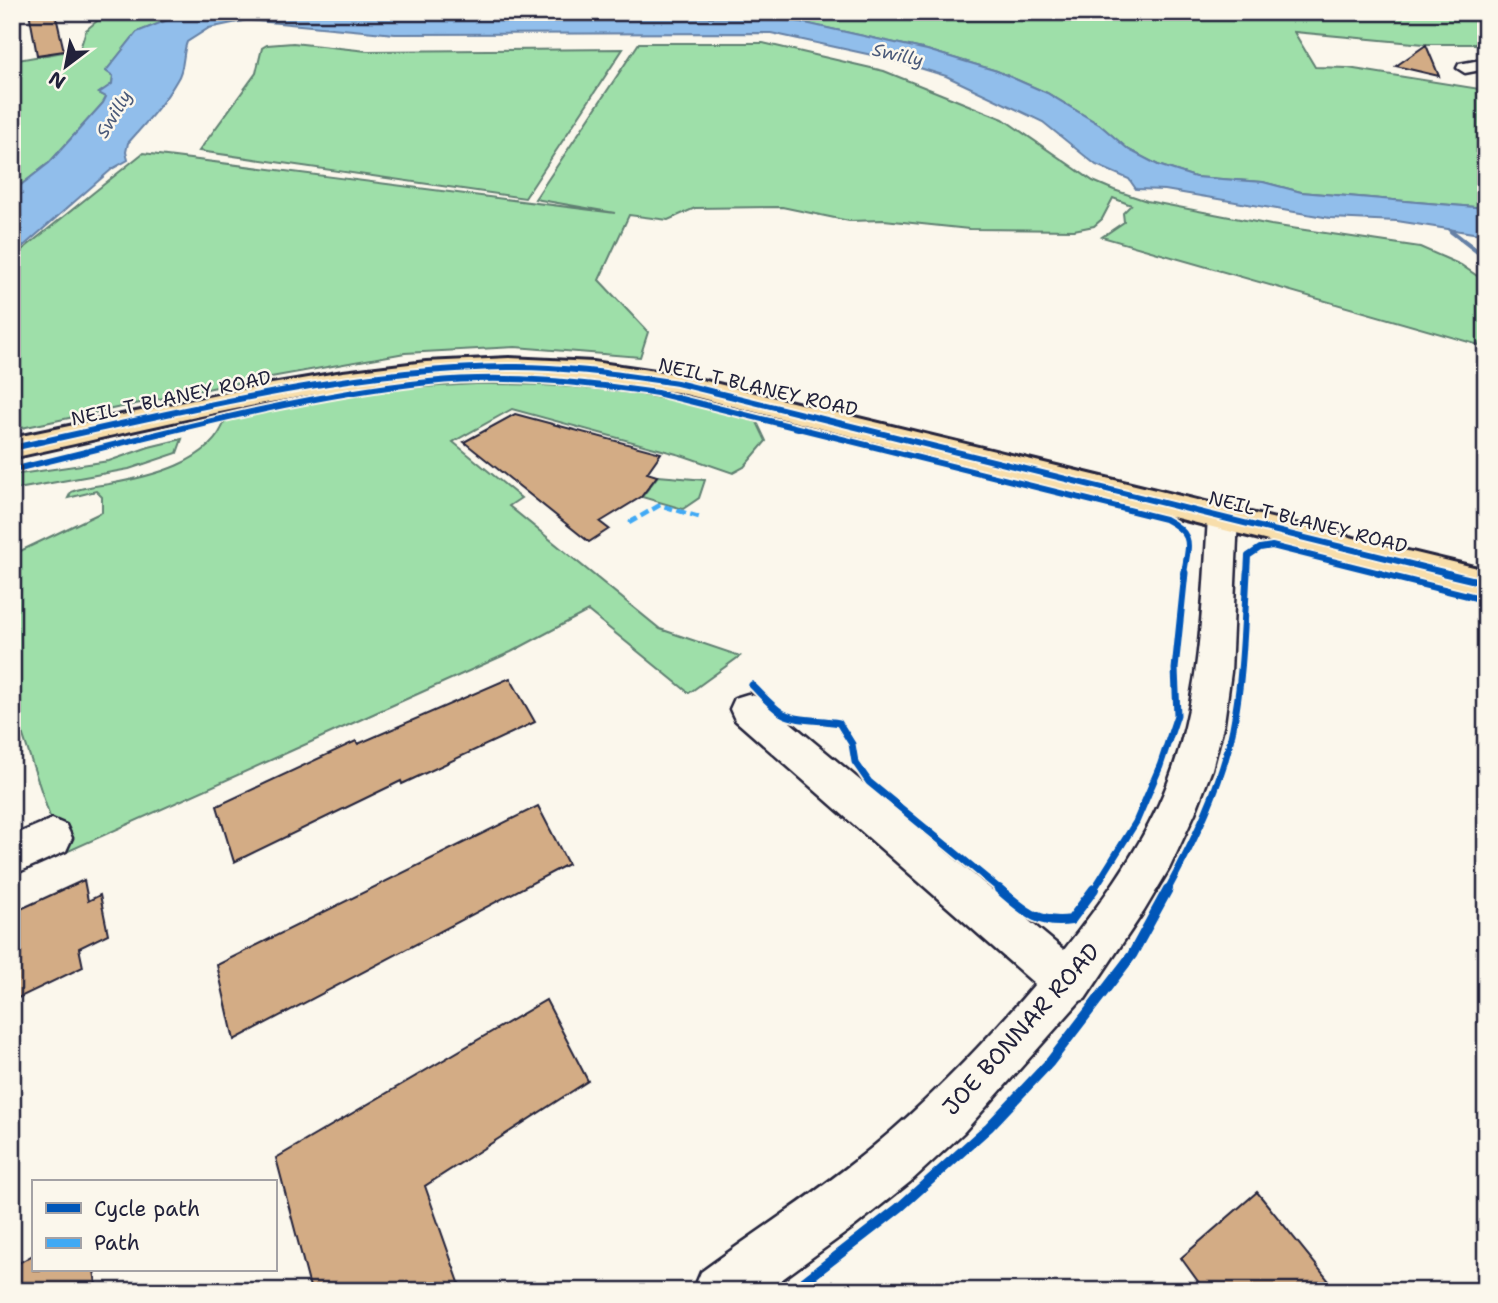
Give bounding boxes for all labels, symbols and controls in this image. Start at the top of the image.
north arrow [32,32,102,102]
water label: Swilly [870,38,926,72]
text: N [44,65,70,95]
water label: Swilly [90,86,138,142]
street label: NEIL T BLANEY ROAD [656,352,860,422]
street label: NEIL T BLANEY ROAD [69,365,273,431]
street label: NEIL T BLANEY ROAD [1206,485,1410,559]
street label: JOE BONNAR ROAD [936,937,1106,1121]
legend [32,1180,276,1272]
text: Cycle path [94,1195,200,1223]
text: Path [94,1229,140,1257]

